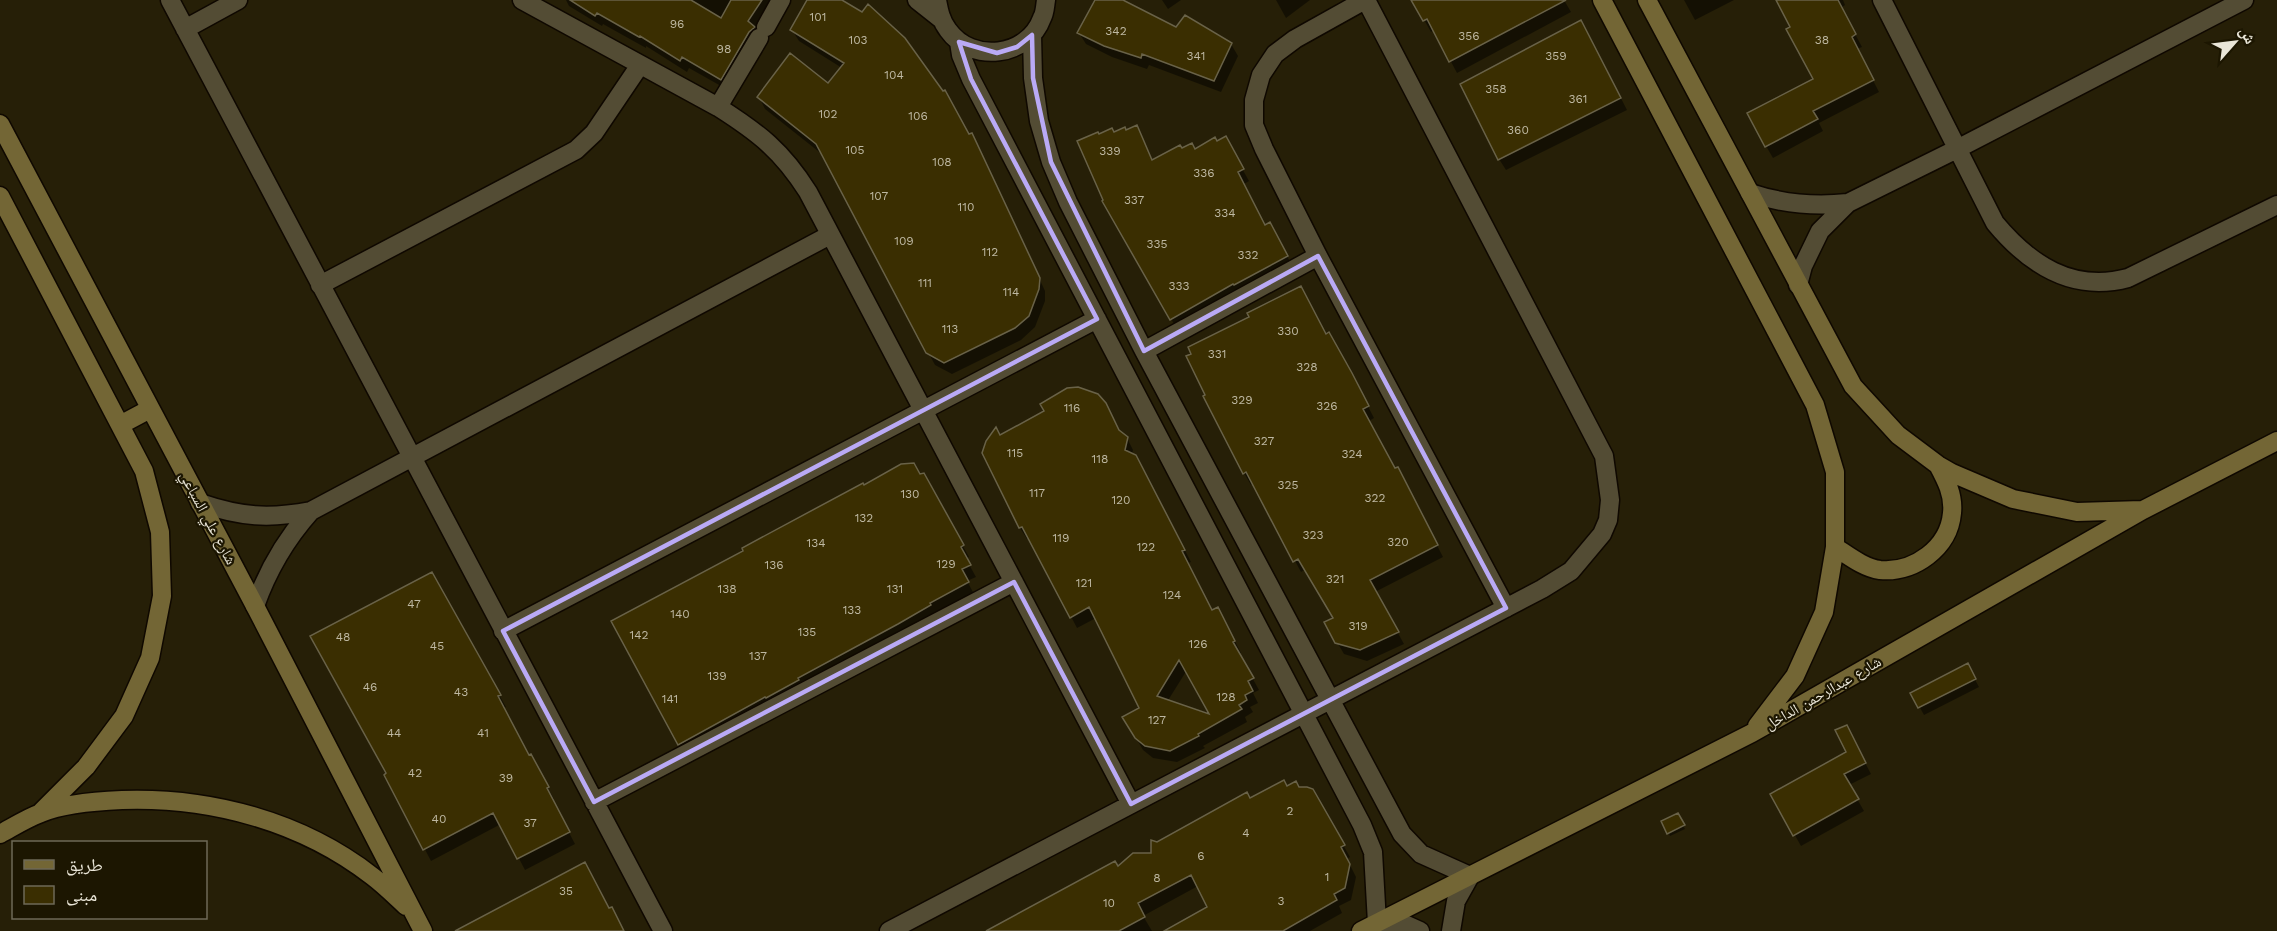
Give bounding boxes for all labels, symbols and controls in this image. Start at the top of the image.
house number: 101 [810,10,826,24]
north arrow [2205,12,2265,72]
house number: 96 [670,17,684,31]
text: ش [2235,23,2260,47]
house number: 342 [1105,24,1127,38]
house number: 356 [1458,29,1480,43]
house number: 103 [849,33,867,47]
house number: 38 [1815,33,1829,47]
house number: 98 [717,42,731,56]
house number: 341 [1187,49,1205,63]
house number: 359 [1545,49,1567,63]
house number: 104 [884,68,904,82]
house number: 358 [1485,82,1507,96]
house number: 361 [1569,92,1587,106]
house number: 102 [818,107,838,121]
house number: 106 [908,109,928,123]
house number: 360 [1507,123,1529,137]
house number: 105 [845,143,865,157]
house number: 339 [1099,144,1121,158]
house number: 108 [932,155,952,169]
house number: 336 [1193,166,1215,180]
house number: 107 [870,189,889,203]
house number: 337 [1124,193,1144,207]
house number: 110 [958,200,974,214]
house number: 334 [1214,206,1236,220]
house number: 109 [894,234,914,248]
house number: 335 [1147,237,1167,251]
house number: 112 [982,245,998,259]
house number: 332 [1238,248,1259,262]
house number: 111 [918,276,932,290]
house number: 333 [1169,279,1190,293]
house number: 114 [1003,285,1019,299]
house number: 113 [942,322,958,336]
house number: 330 [1277,324,1299,338]
house number: 331 [1208,347,1226,361]
house number: 328 [1296,360,1318,374]
house number: 329 [1231,393,1253,407]
house number: 326 [1316,399,1338,413]
house number: 116 [1064,401,1080,415]
house number: 327 [1254,434,1275,448]
house number: 115 [1007,446,1023,460]
house number: 324 [1342,447,1362,461]
house number: 118 [1092,452,1108,466]
street label: شارع علي السباعي [173,468,240,569]
house number: 325 [1278,478,1298,492]
house number: 117 [1029,486,1045,500]
house number: 130 [900,487,920,501]
house number: 322 [1365,491,1386,505]
house number: 120 [1111,493,1131,507]
house number: 132 [855,511,873,525]
house number: 323 [1303,528,1324,542]
house number: 119 [1053,531,1069,545]
house number: 320 [1387,535,1409,549]
house number: 134 [806,536,826,550]
house number: 122 [1137,540,1155,554]
house number: 129 [936,557,956,571]
house number: 136 [765,558,783,572]
house number: 321 [1326,572,1344,586]
house number: 121 [1076,576,1092,590]
house number: 138 [717,582,737,596]
house number: 131 [887,582,903,596]
house number: 124 [1163,588,1181,602]
house number: 47 [407,597,421,611]
house number: 133 [843,603,861,617]
house number: 140 [670,607,690,621]
house number: 319 [1348,619,1368,633]
house number: 135 [798,625,816,639]
house number: 142 [629,628,649,642]
house number: 48 [336,630,350,644]
house number: 126 [1189,637,1207,651]
house number: 45 [430,639,444,653]
house number: 137 [749,649,767,663]
street label: شارع عبدالرحمن الداخل [1762,652,1885,734]
house number: 139 [707,669,727,683]
house number: 46 [363,680,377,694]
house number: 43 [454,685,468,699]
house number: 128 [1216,690,1236,704]
house number: 141 [662,692,678,706]
house number: 127 [1148,713,1166,727]
house number: 44 [387,726,401,740]
house number: 41 [477,726,489,740]
house number: 42 [408,766,422,780]
house number: 39 [499,771,513,785]
house number: 2 [1287,804,1294,818]
house number: 40 [432,812,446,826]
house number: 37 [523,816,537,830]
house number: 4 [1242,826,1250,840]
legend [12,841,207,919]
house number: 6 [1197,849,1205,863]
text: طريق [66,854,103,876]
house number: 1 [1325,870,1329,884]
house number: 8 [1153,871,1161,885]
text: مبنى [66,884,97,906]
house number: 35 [559,884,573,898]
house number: 3 [1278,894,1285,908]
house number: 10 [1103,896,1115,910]

